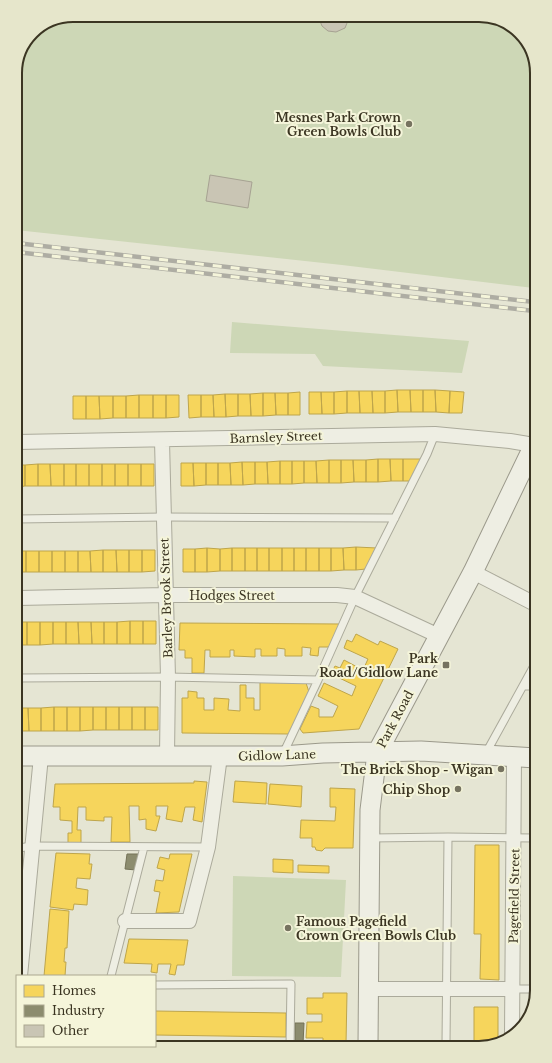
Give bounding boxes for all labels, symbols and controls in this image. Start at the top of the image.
place label: Mesnes Park Crown Green Bowls Club [275,110,401,139]
marker: Mesnes Park Crown Green Bowls Club [404,119,414,129]
street label: Barnsley Street [229,428,323,446]
street label: Barley Brook Street [156,537,176,658]
street label: Hodges Street [189,588,275,603]
place label: Park Road/Gidlow Lane [319,651,439,680]
marker: Park Road/Gidlow Lane [441,660,451,670]
street label: Park Road [374,688,416,750]
street label: Gidlow Lane [238,746,316,764]
place label: The Brick Shop - Wigan [341,762,493,777]
marker: The Brick Shop - Wigan [496,764,506,774]
place label: Chip Shop [383,782,450,797]
marker: Chip Shop [453,784,463,794]
street label: Pagefield Street [506,848,522,944]
place label: Famous Pagefield Crown Green Bowls Club [296,914,456,943]
marker: Famous Pagefield Crown Green Bowls Club [283,923,293,933]
legend [16,975,156,1047]
text: Homes [52,983,96,998]
text: Industry [52,1003,105,1018]
text: Other [52,1023,89,1038]

